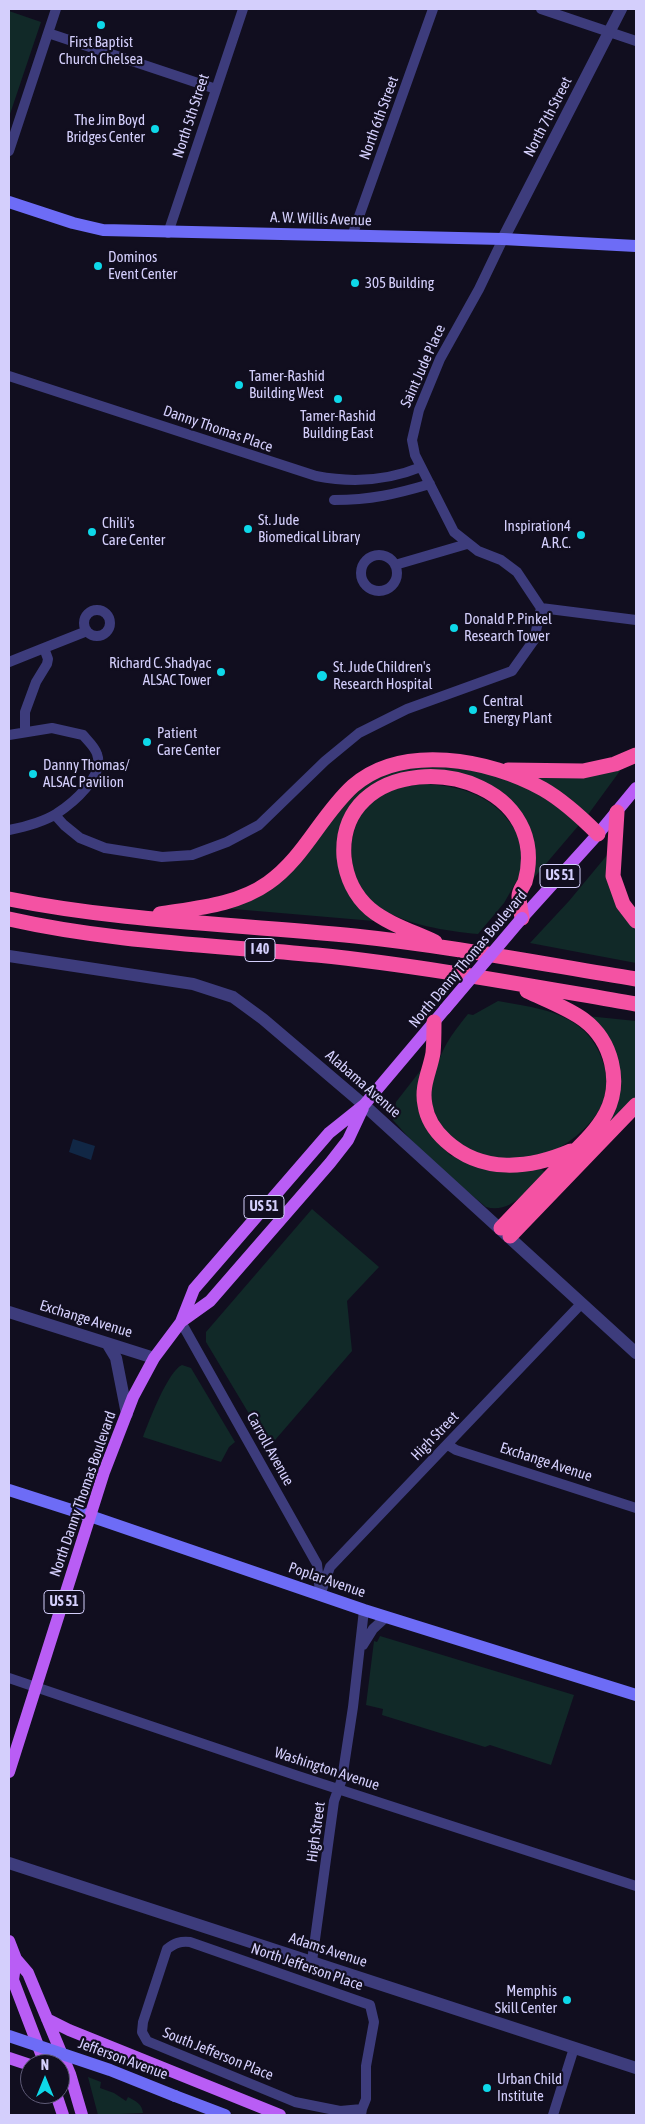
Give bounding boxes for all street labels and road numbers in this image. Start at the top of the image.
street label: North 5th Street [169,72,213,160]
street label: North 6th Street [356,74,402,162]
street label: North 7th Street [520,74,576,160]
street label: A. W. Willis Avenue [270,208,372,230]
street label: Saint Jude Place [397,322,449,410]
street label: Danny Thomas Place [161,402,275,456]
road number: US 51 [540,864,580,888]
street label: North Danny Thomas Boulevard [405,887,531,1031]
road number: I 40 [245,938,275,962]
street label: Alabama Avenue [322,1046,404,1122]
road number: US 51 [244,1196,284,1218]
street label: Exchange Avenue [38,1296,134,1342]
street label: High Street [407,1408,463,1464]
street label: North Danny Thomas Boulevard [46,1409,120,1579]
street label: Carroll Avenue [242,1409,298,1489]
street label: Exchange Avenue [498,1439,594,1485]
street label: Poplar Avenue [286,1558,368,1602]
road number: US 51 [44,1590,84,1614]
street label: Washington Avenue [272,1744,382,1794]
street label: High Street [303,1801,329,1863]
street label: Adams Avenue [287,1929,369,1971]
street label: North Jefferson Place [249,1939,365,1995]
street label: South Jefferson Place [160,2024,276,2084]
street label: Jefferson Avenue [76,2034,170,2084]

